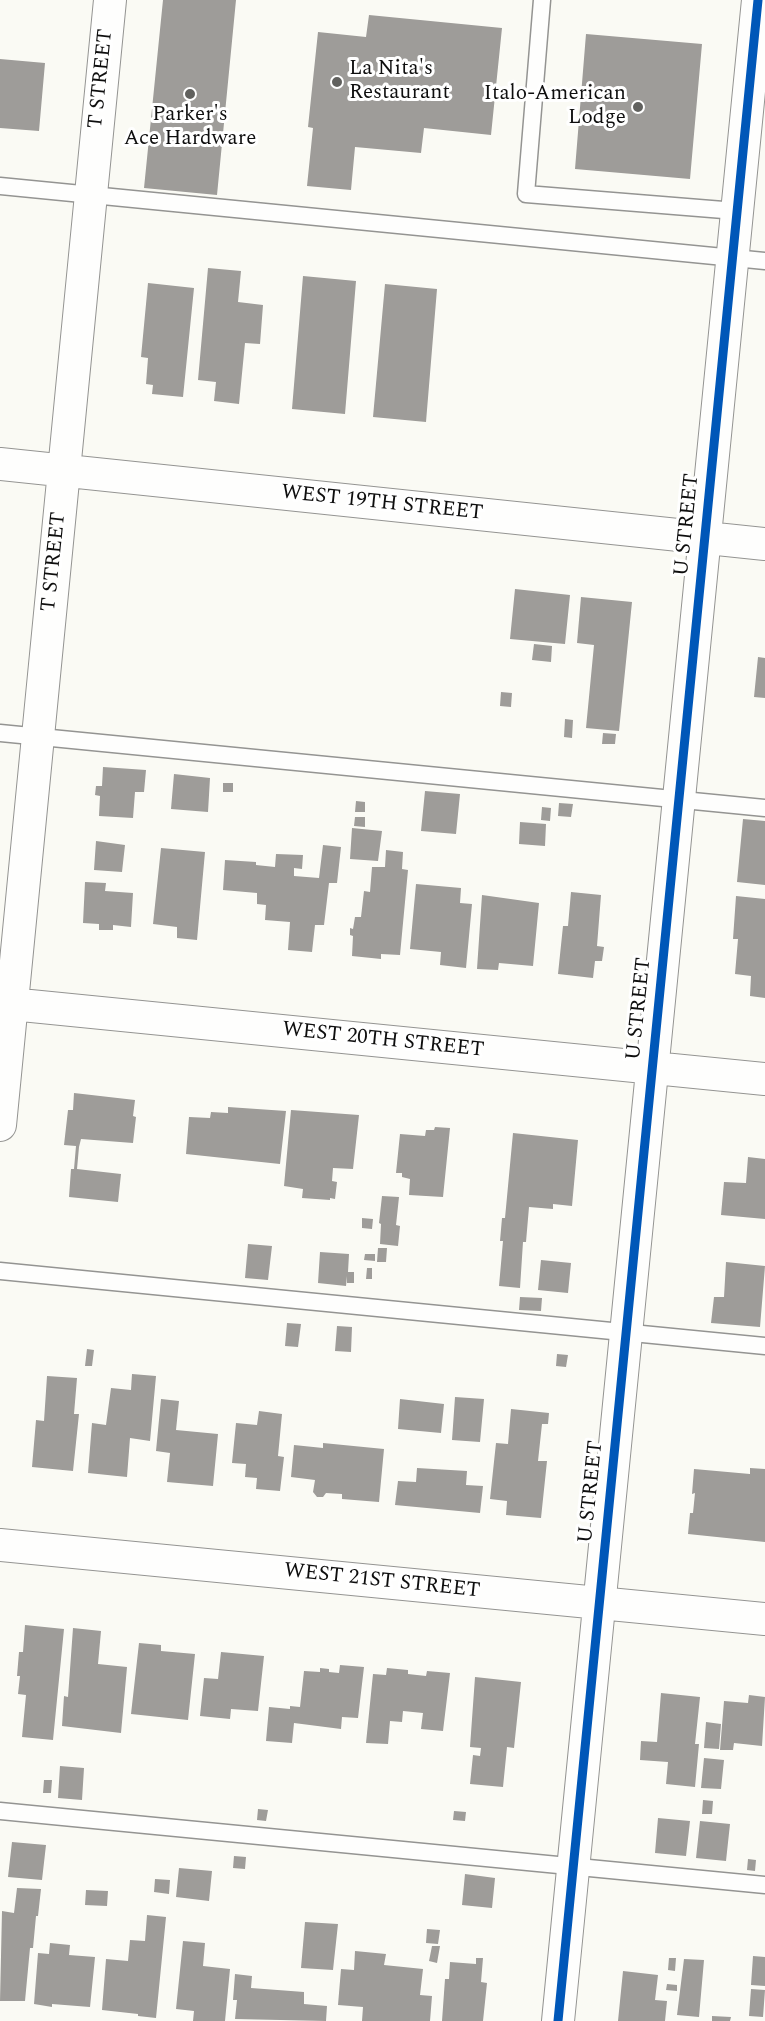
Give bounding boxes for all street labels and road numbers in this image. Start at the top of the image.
street label: T STREET [84,28,120,130]
street label: U STREET [670,472,706,578]
street label: WEST 19TH STREET [280,481,484,527]
street label: T STREET [37,511,73,613]
street label: U STREET [622,956,658,1062]
street label: WEST 20TH STREET [281,1018,485,1064]
street label: U STREET [574,1439,610,1545]
street label: WEST 21ST STREET [283,1559,481,1605]

